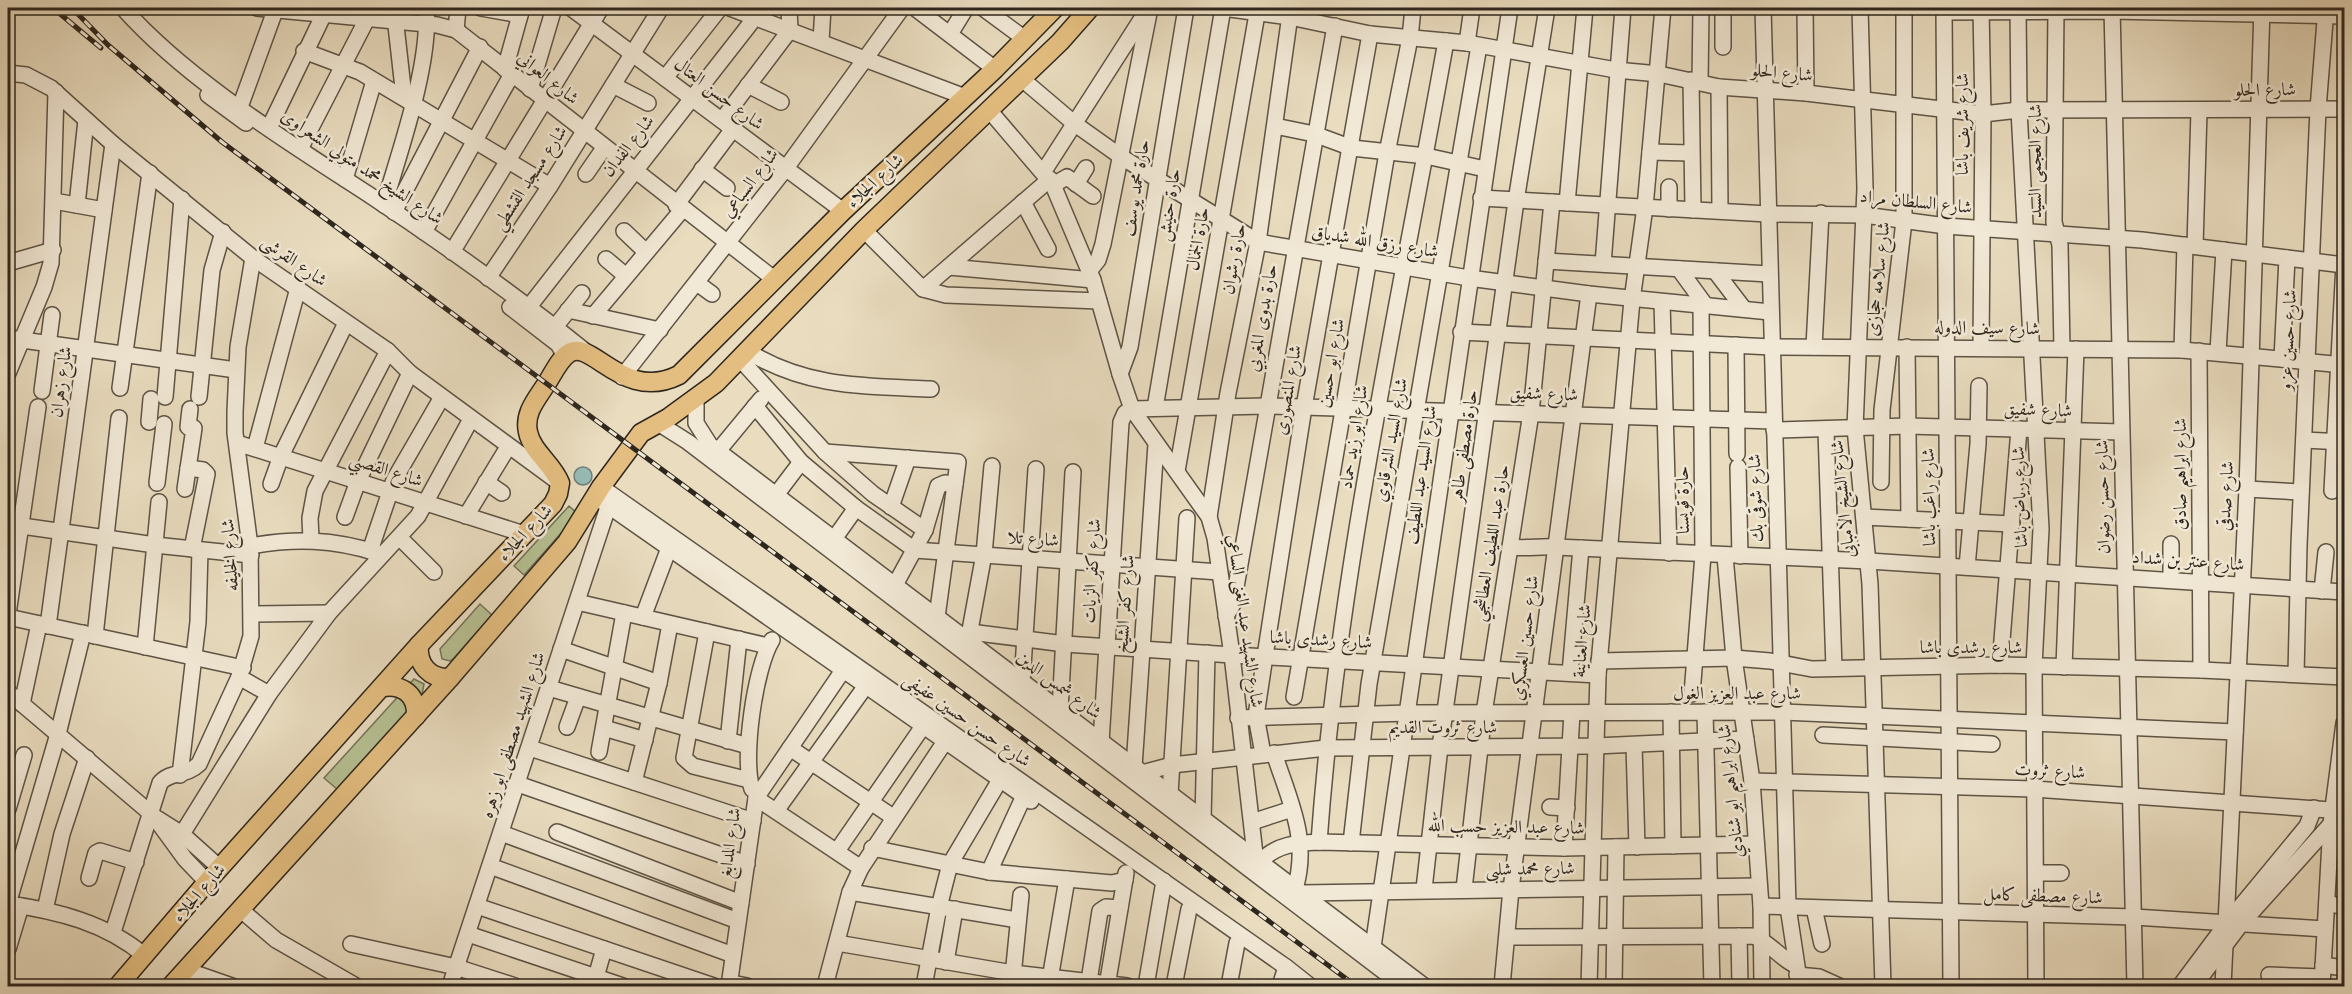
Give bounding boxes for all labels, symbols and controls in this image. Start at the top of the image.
street label: شارع العواني [510,45,584,112]
street label: شارع حسن العتال [668,52,769,138]
street label: شارع الحلو [1748,58,1814,90]
street label: شارع شريف باشا [1950,73,1977,175]
street label: شارع الحلو [2232,77,2296,105]
street label: شارع الشيخ محمد متولي الشعراوى [274,103,448,233]
street label: شارع العجمى السيد [2023,104,2050,218]
street label: شارع الفدان [596,110,662,184]
street label: شارع مسجد القشطي [487,121,577,238]
street label: حارة محمد يوسف [1116,138,1156,238]
street label: شارع السباعي [716,143,786,224]
street label: شارع الجلاء [841,148,911,216]
street label: حارة حنيش [1151,167,1187,243]
street label: شارع السلطان مراد [1858,184,1973,222]
street label: حارة الجمال [1180,205,1216,273]
street label: شارع رزق الله شدياق [1309,218,1441,266]
street label: شارع سلامه حجازى [1860,220,1898,338]
street label: حارة رشوان [1215,222,1253,296]
street label: شارع القرشى [255,229,332,295]
street label: حارة بدوى المغربي [1240,262,1286,374]
street label: شارع حسين عزو [2273,289,2305,393]
street label: شارع سيف الدوله [1934,315,2040,343]
street label: شارع ابو حسين [1311,316,1353,410]
street label: شارع المنصورى [1268,343,1310,437]
street label: شارع زهران [44,345,80,420]
street label: شارع السيد الشرقاوي [1368,376,1416,504]
street label: شارع شفيق [1509,380,1579,410]
street label: شارع ابو زيد حماد [1333,383,1377,491]
street label: حارة مصطفى طاهر [1443,388,1484,506]
street label: شارع شفيق [2003,396,2073,426]
street label: شارع السيد عبد اللطيف [1399,404,1445,547]
street label: شارع ابراهيم صادق [2168,418,2198,530]
street label: شارع الشيخ الامبابى [1824,439,1865,559]
street label: شارع حسن رضوان [2090,440,2118,554]
street label: شارع القصبي [345,446,426,497]
street label: شارع رياض باشا [2006,446,2036,548]
street label: شارع راغب باشا [1916,448,1944,546]
street label: شارع شوقى بك [1742,453,1772,543]
street label: شارع صدقي [2212,460,2242,532]
street label: حارة عبد اللطيف العطاشجي [1466,463,1520,624]
street label: حارة قويسنا [1670,466,1696,534]
street label: شارع الجلاء [492,499,560,569]
street label: شارع الخليفه [215,518,247,592]
street label: شارع كفر الزيات [1077,518,1109,624]
street label: شارع تلا [1006,525,1060,555]
street label: شارع الشهيد عبد الغنى الساعي [1218,533,1270,709]
street label: شارع عنتر بن شداد [2131,545,2245,579]
street label: شارع كفر الشيخ [1109,554,1144,654]
street label: شارع حسين العسكري [1505,574,1547,702]
street label: شارع العناينة [1566,603,1600,679]
street label: شارع رشدى باشا [1269,625,1373,657]
street label: شارع رشدى باشا [1920,635,2022,662]
street label: شارع شمس الدين [1010,645,1107,727]
street label: شارع الشهيد مصطفى ابو زهره [474,649,554,822]
street label: شارع حسن حسين عفيفى [897,667,1036,775]
street label: شارع عبد العزيز الغول [1673,681,1801,708]
street label: شارع ثروت القديم [1389,715,1497,743]
street label: شارع ابراهيم ابو شنادي [1712,722,1755,859]
street label: شارع ثروت [2014,757,2086,787]
street label: شارع المدابغ [713,806,750,880]
street label: شارع عبد العزيز حسب الله [1427,811,1585,843]
street label: شارع محمد شلبى [1485,856,1575,884]
street label: شارع الجلاء [166,858,233,929]
street label: شارع مصطفى كامل [1983,881,2103,913]

